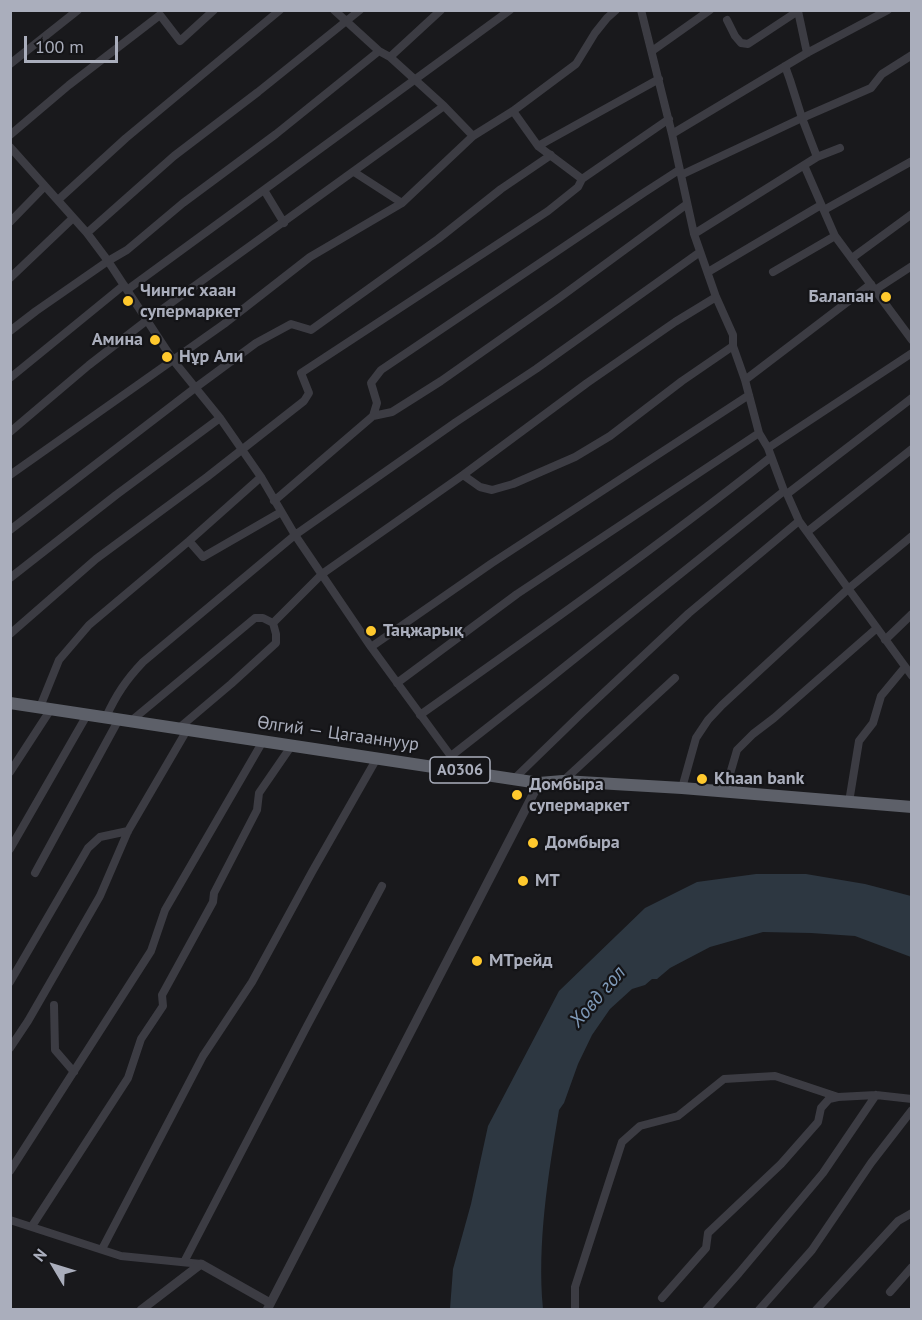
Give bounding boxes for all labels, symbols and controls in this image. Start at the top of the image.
scale bar [27,24,122,62]
text: 100 m [35,35,84,58]
place label: Чингис хаан супермаркет [140,280,240,322]
place label: Балапан [808,286,874,308]
marker: Балапан [879,290,893,304]
marker: Чингис хаан супермаркет [121,294,135,308]
place label: Амина [92,329,143,351]
marker: Амина [148,333,162,347]
place label: Нұр Али [179,346,243,368]
marker: Нұр Али [160,350,174,364]
place label: Таңжарық [383,620,463,642]
marker: Таңжарық [364,624,378,638]
street label: Өлгий — Цагааннуур [256,712,420,756]
road number: A0306 [430,757,490,783]
place label: Khaan bank [714,768,804,790]
marker: Khaan bank [695,772,709,786]
place label: Домбыра супермаркет [529,774,629,816]
marker: Домбыра супермаркет [510,788,524,802]
place label: Домбыра [545,832,620,854]
marker: Домбыра [526,836,540,850]
place label: МТ [535,870,560,892]
marker: МТ [516,874,530,888]
place label: MTрейд [489,950,553,972]
marker: MTрейд [470,954,484,968]
water label: Ховд гол [565,962,631,1032]
north arrow [24,1236,84,1296]
text: N [29,1245,51,1265]

